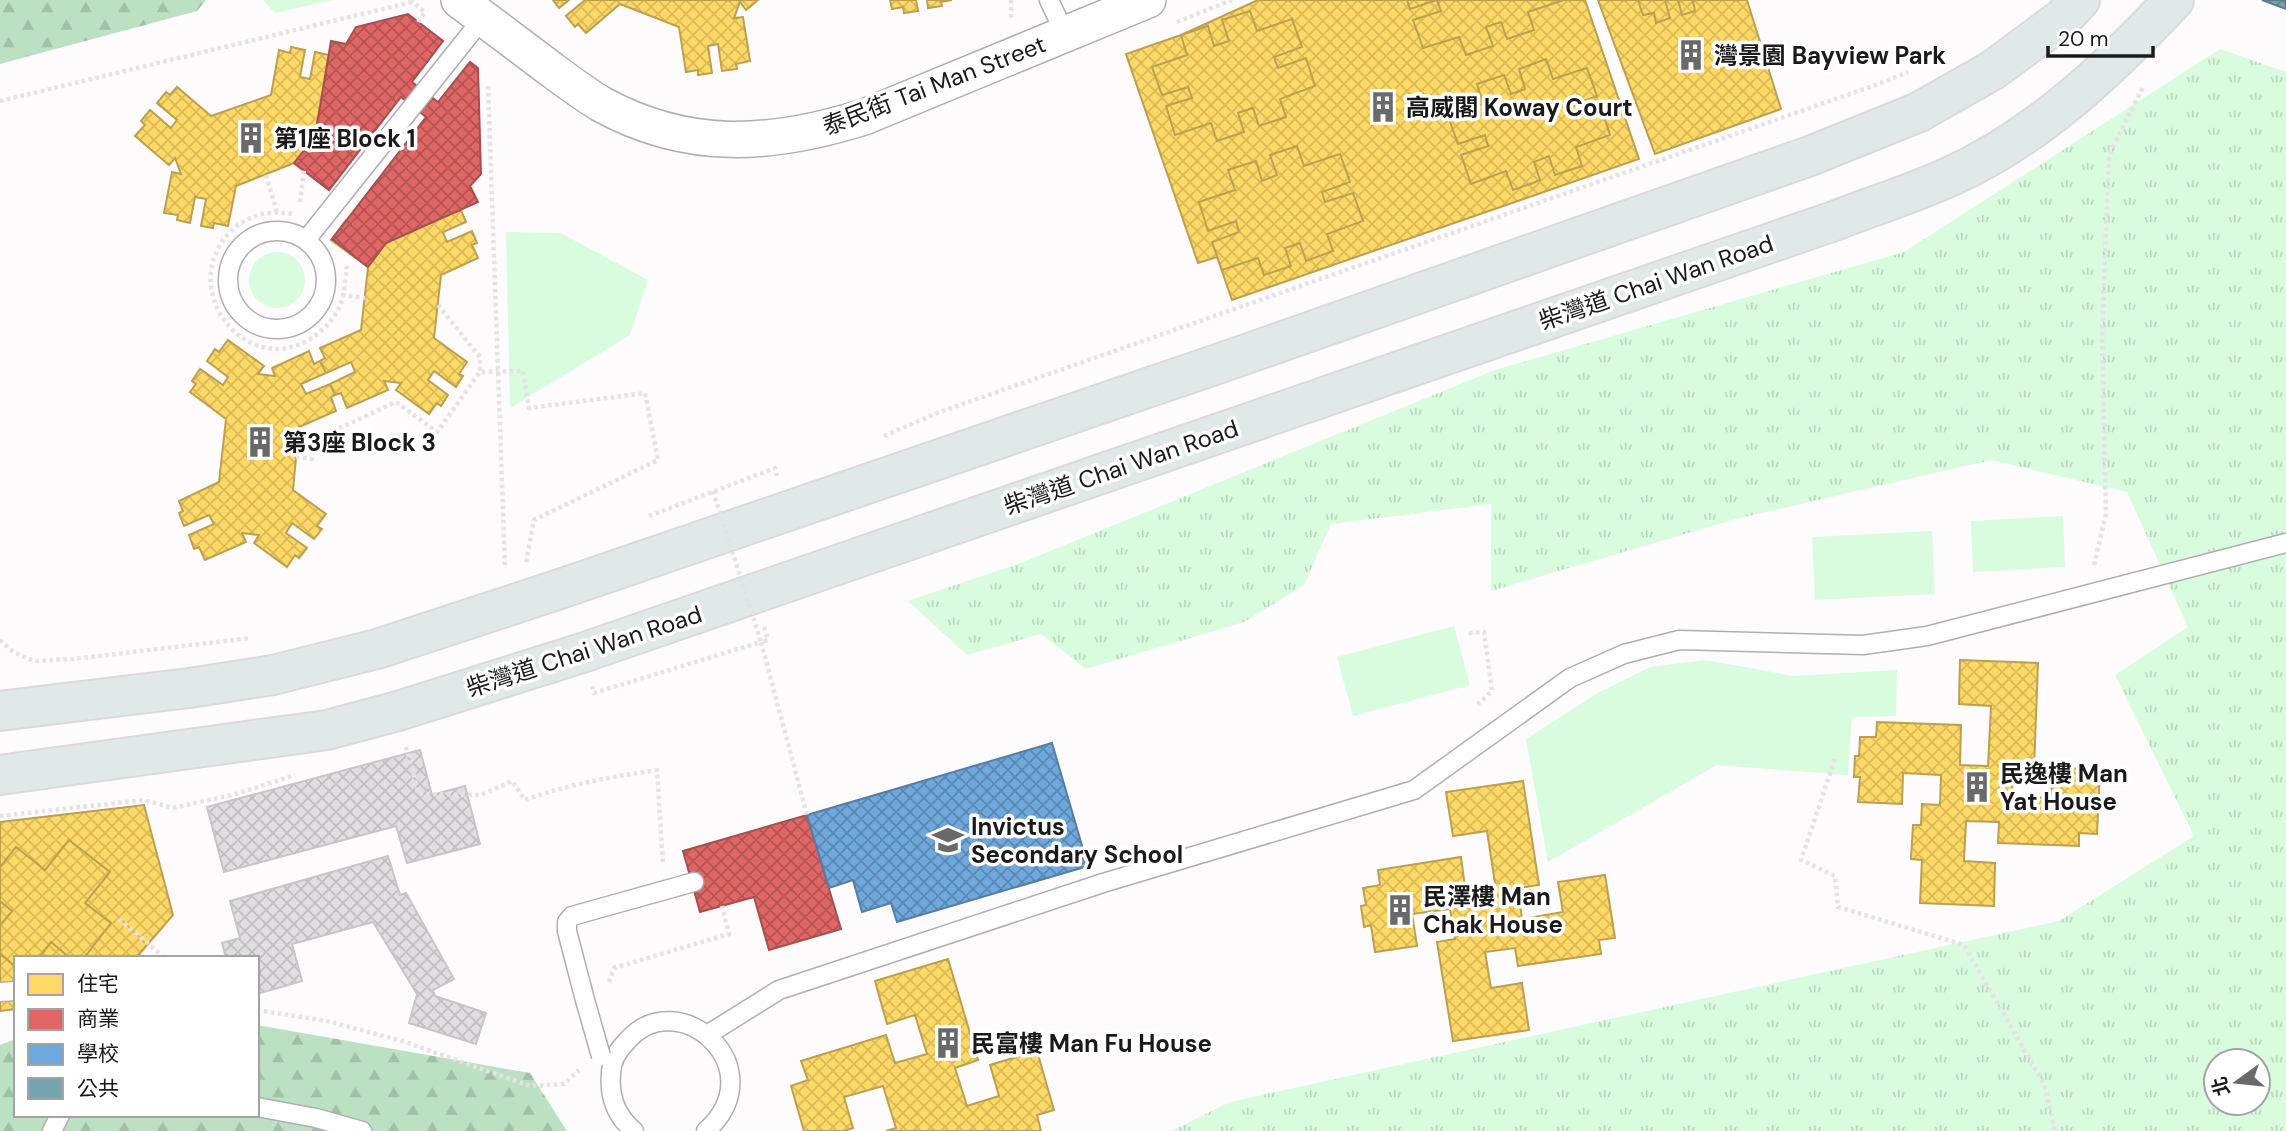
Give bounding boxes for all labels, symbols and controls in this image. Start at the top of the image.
scale bar [2048,14,2153,58]
text: 20 m [2058,25,2109,53]
street label: 泰民街 Tai Man Street [818,28,1050,142]
building icon: 灣景園 Bayview Park [1674,38,1708,72]
place label: 灣景園 Bayview Park [1714,40,1946,71]
building icon: 高威閣 Koway Court [1366,90,1400,124]
place label: 高威閣 Koway Court [1406,92,1633,123]
building icon: 第1座 Block 1 [234,121,268,155]
place label: 第1座 Block 1 [274,123,416,154]
street label: 柴灣道 Chai Wan Road [1535,227,1777,337]
street label: 柴灣道 Chai Wan Road [1000,412,1242,522]
building icon: 第3座 Block 3 [243,425,277,459]
place label: 第3座 Block 3 [283,427,436,458]
street label: 柴灣道 Chai Wan Road [462,598,706,704]
place label: 民逸樓 Man Yat House [2000,758,2128,817]
building icon: 民逸樓 Man Yat House [1960,770,1994,804]
place label: Invictus Secondary School [971,811,1183,870]
school or university icon: Invictus Secondary School [931,823,965,857]
place label: 民澤樓 Man Chak House [1423,881,1563,940]
building icon: 民澤樓 Man Chak House [1383,893,1417,927]
legend [14,956,259,1117]
text: 住宅 [77,970,119,998]
text: 商業 [77,1005,119,1033]
building icon: 民富樓 Man Fu House [931,1026,965,1060]
place label: 民富樓 Man Fu House [971,1028,1212,1059]
text: 學校 [77,1040,119,1068]
north arrow [2202,1047,2272,1117]
text: 北 [2207,1074,2236,1099]
text: 公共 [77,1075,119,1103]

